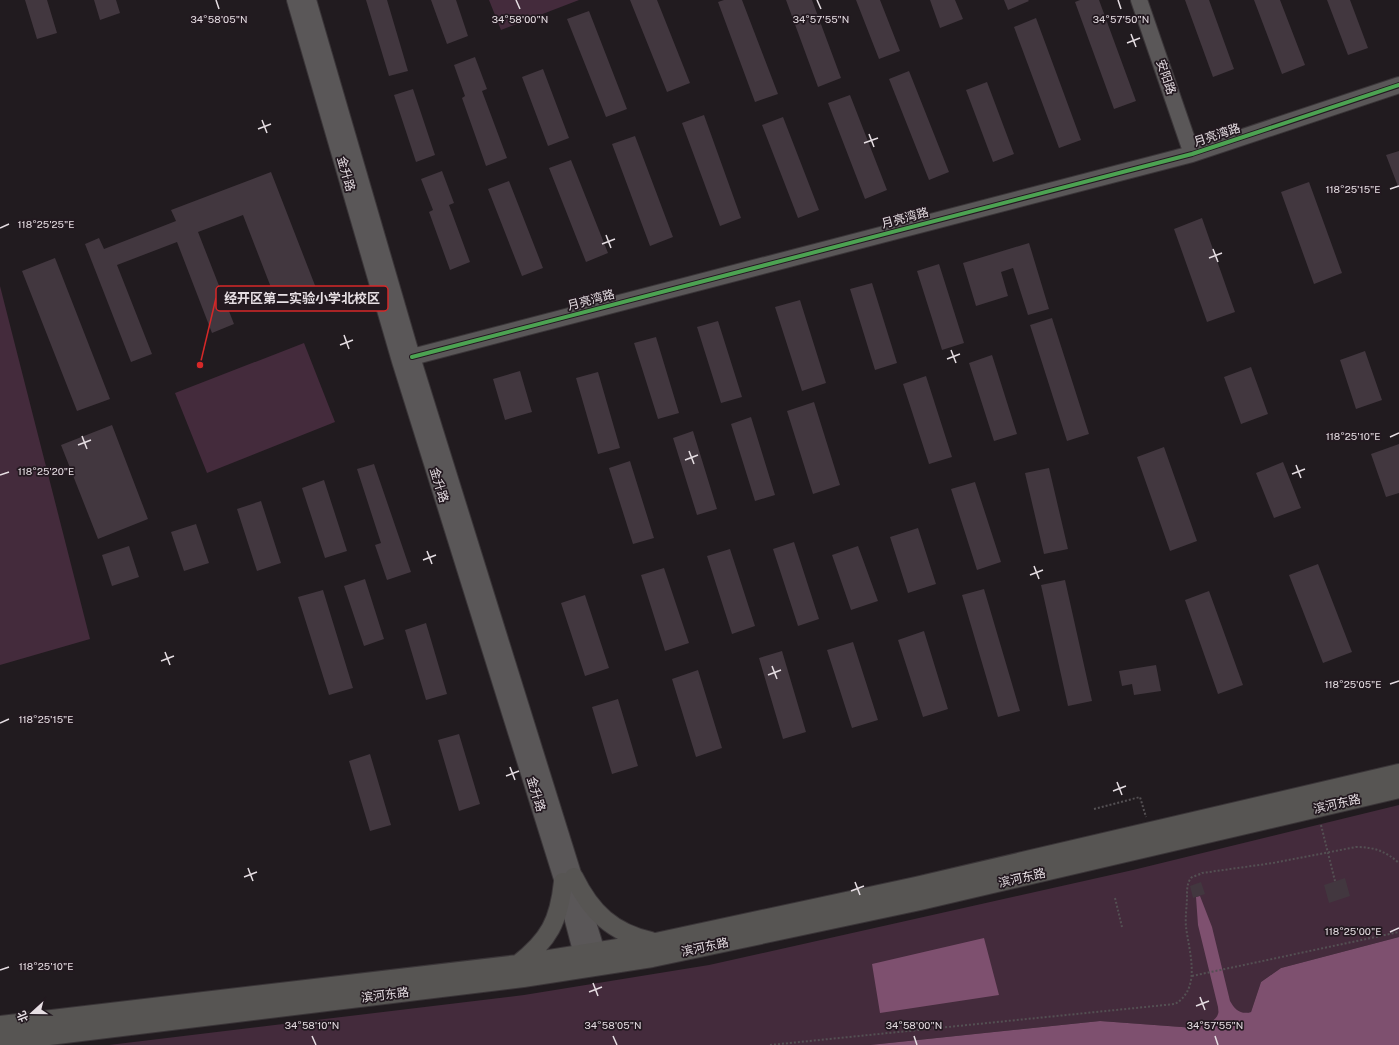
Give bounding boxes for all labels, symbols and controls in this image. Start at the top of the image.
text: 34°58'05"N [191,13,247,25]
text: 34°58'00"N [492,13,548,25]
text: 34°57'55"N [793,13,849,25]
text: 34°57'50"N [1093,13,1149,25]
street label: 安阳路 [1154,58,1178,96]
street label: 月亮湾路 [1192,121,1242,149]
street label: 金升路 [334,155,358,193]
text: 118°25'15"E [1325,183,1381,195]
street label: 月亮湾路 [880,205,930,231]
text: 118°25'25"E [18,218,74,230]
callout: 经开区第二实验小学北校区 [216,286,388,311]
street label: 月亮湾路 [566,287,616,313]
text: 经开区第二实验小学北校区 [224,291,380,306]
text: 118°25'10"E [1326,430,1380,442]
text: 118°25'20"E [18,465,74,477]
street label: 金升路 [427,466,451,504]
text: 118°25'05"E [1324,678,1382,690]
text: 118°25'15"E [18,713,74,725]
street label: 金升路 [524,775,548,813]
street label: 滨河东路 [1312,792,1362,816]
street label: 滨河东路 [997,866,1047,890]
text: 118°25'00"E [1325,925,1381,937]
street label: 滨河东路 [680,935,730,959]
text: 118°25'10"E [19,960,73,972]
street label: 滨河东路 [360,985,410,1005]
north arrow [12,993,52,1033]
text: 北 [15,1009,30,1024]
text: 34°58'10"N [285,1019,339,1031]
text: 34°58'05"N [585,1019,641,1031]
text: 34°58'00"N [886,1019,942,1031]
text: 34°57'55"N [1187,1019,1243,1031]

